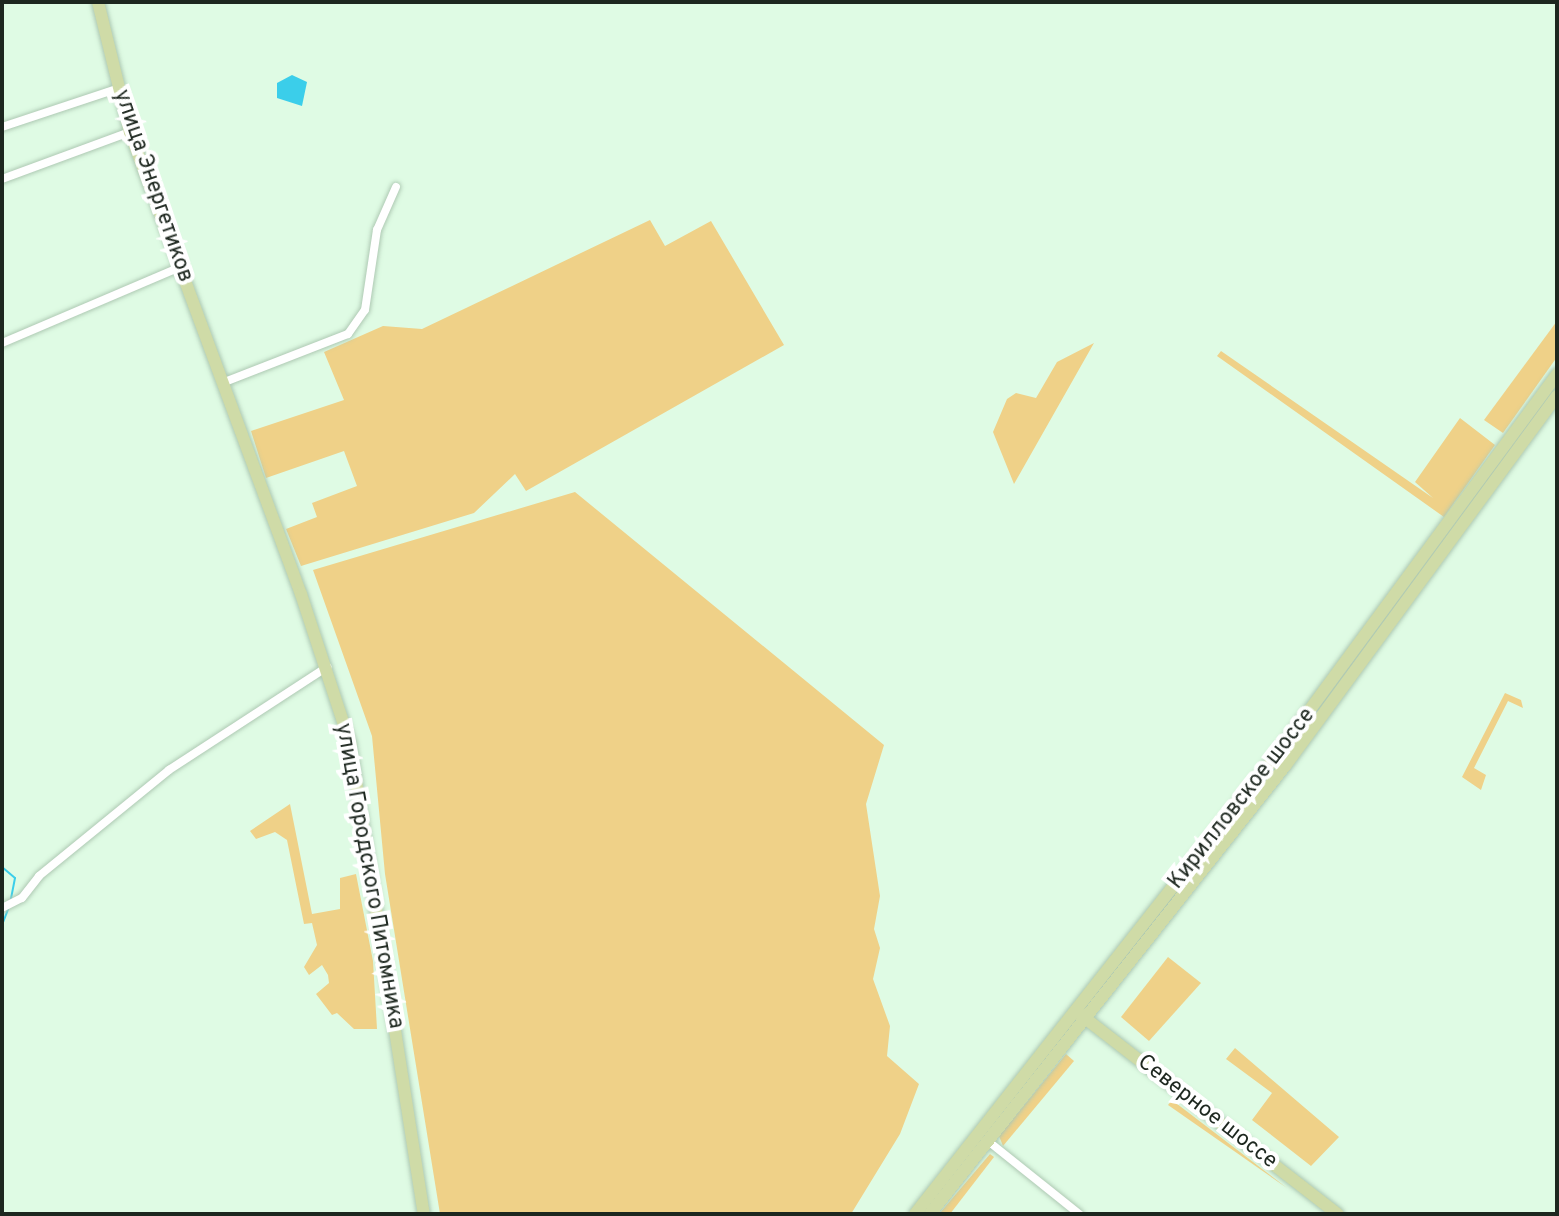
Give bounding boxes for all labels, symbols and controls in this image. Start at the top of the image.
street label: улица Энергетиков [108,86,198,286]
street label: Кирилловское шоссе [1163,703,1321,895]
street label: улица Городского Питомника [329,721,409,1031]
street label: Северное шоссе [1132,1049,1282,1175]

